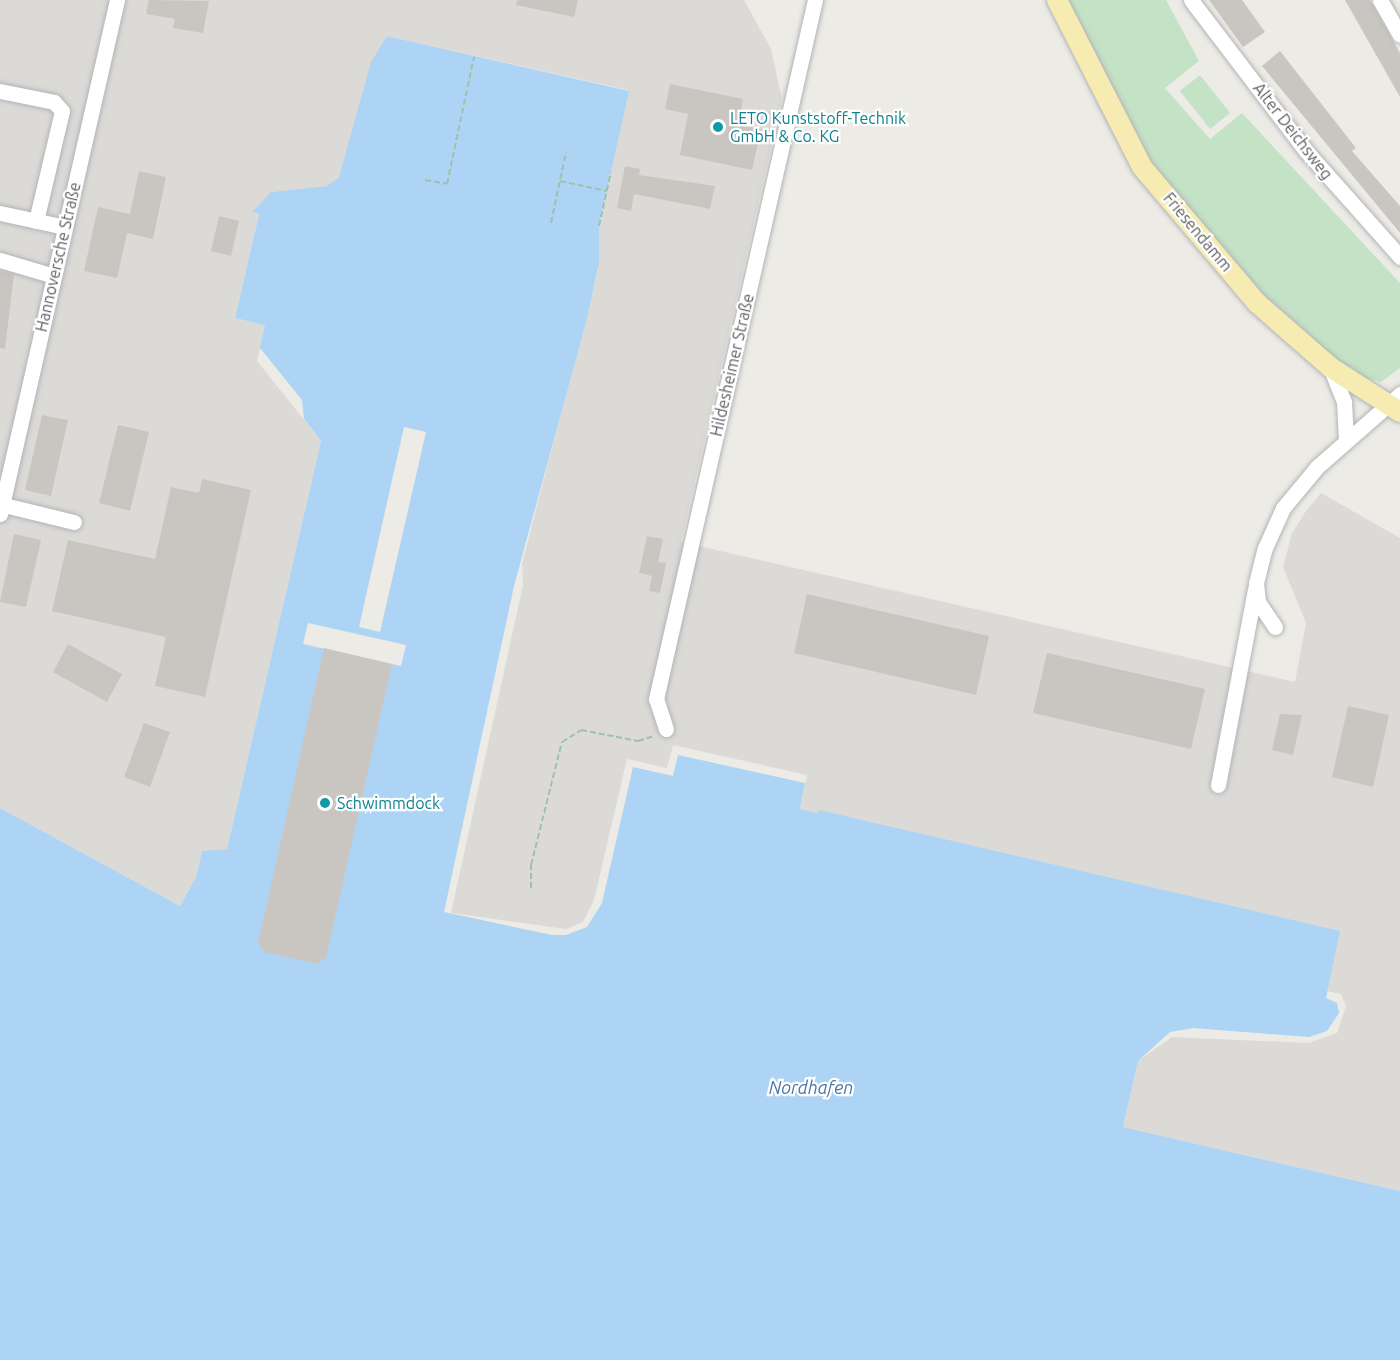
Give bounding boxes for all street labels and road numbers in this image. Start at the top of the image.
street label: Alter Deichsweg [1249,79,1337,183]
street label: Hannoversche Straße [31,180,85,334]
street label: Friesendamm [1159,189,1237,275]
street label: Hildesheimer Straße [706,292,758,438]

